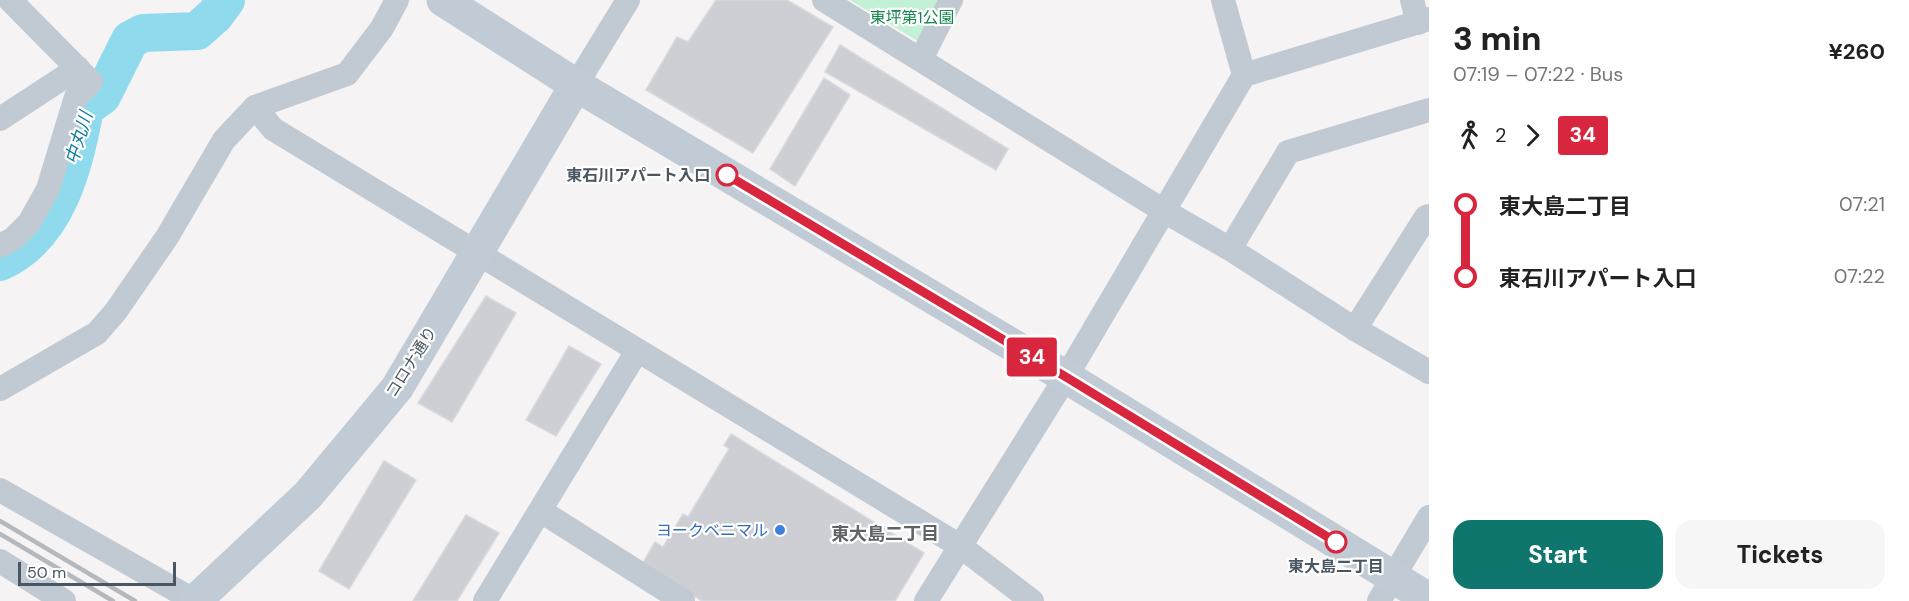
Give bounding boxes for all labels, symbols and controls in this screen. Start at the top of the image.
park label: 東坪第1公園 [870,7,955,28]
text: 3 min [1453,17,1541,60]
text: ¥260 [1829,37,1885,66]
text: 07:19 – 07:22 · Bus [1453,61,1623,87]
water label: 中丸川 [60,107,99,167]
icon: walk [1453,119,1486,152]
icon: forward [1516,119,1549,152]
text: 34 [1570,121,1596,149]
text: 2 [1495,122,1507,148]
marker: 東石川アパート入口 [716,164,738,186]
place label: 東石川アパート入口 [566,165,710,186]
text: 07:21 [1839,191,1885,217]
text: 東大島二丁目 [1499,192,1631,221]
text: 07:22 [1834,263,1885,289]
text: 東石川アパート入口 [1499,264,1697,293]
street label: コロナ通り [381,323,441,401]
line badge: 34 [1005,338,1059,376]
text: 34 [1019,343,1045,371]
place label: ヨークベニマル [656,520,768,541]
button: Start [1453,520,1663,589]
button: Tickets [1675,520,1885,589]
district label: 東大島二丁目 [831,522,939,546]
marker: ヨークベニマル [773,523,787,537]
marker: 東大島二丁目 [1325,531,1347,553]
place label: 東大島二丁目 [1288,556,1384,577]
scale bar [18,559,176,586]
text: 50 m [27,562,66,583]

